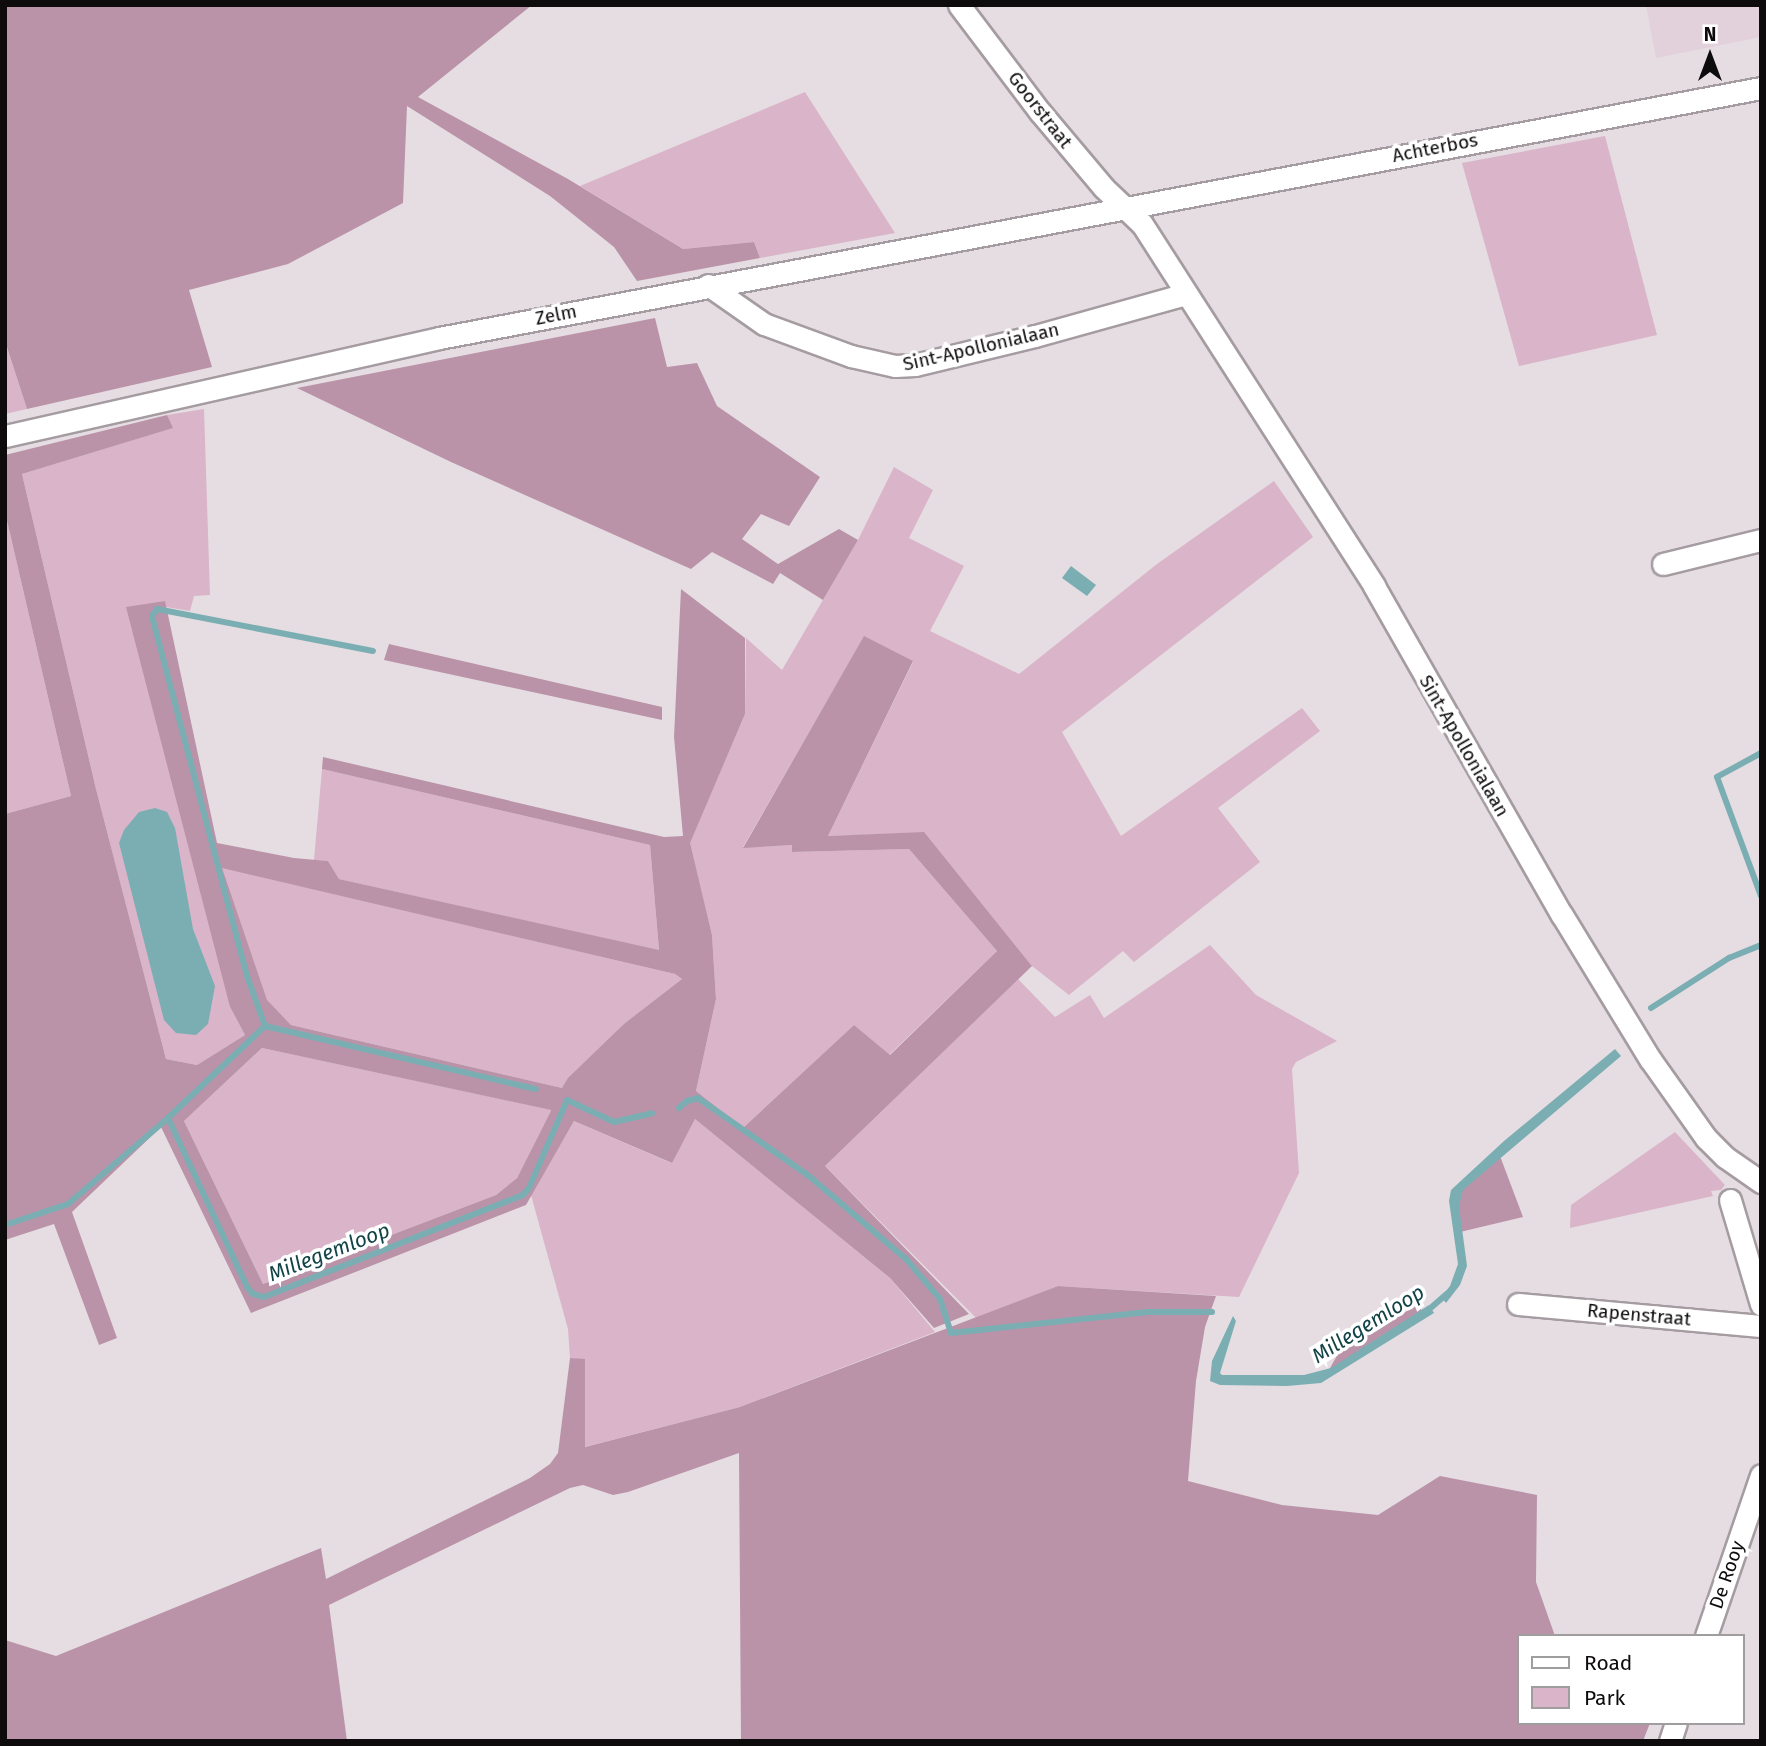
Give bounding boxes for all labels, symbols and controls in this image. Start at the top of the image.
north arrow [1675,21,1745,91]
text: N [1704,23,1716,46]
street label: Goorstraat [1003,67,1077,153]
street label: Achterbos [1390,129,1480,167]
street label: Zelm [533,300,579,330]
street label: Sint-Apollonialaan [901,318,1061,376]
street label: Sint-Apollonialaan [1414,671,1514,821]
water label: Millegemloop [265,1217,393,1287]
water label: Millegemloop [1307,1279,1429,1369]
street label: Rapenstraat [1586,1299,1692,1331]
street label: De Rooy [1705,1538,1749,1612]
legend [1518,1634,1745,1725]
text: Road [1584,1650,1632,1676]
text: Park [1584,1685,1625,1711]

